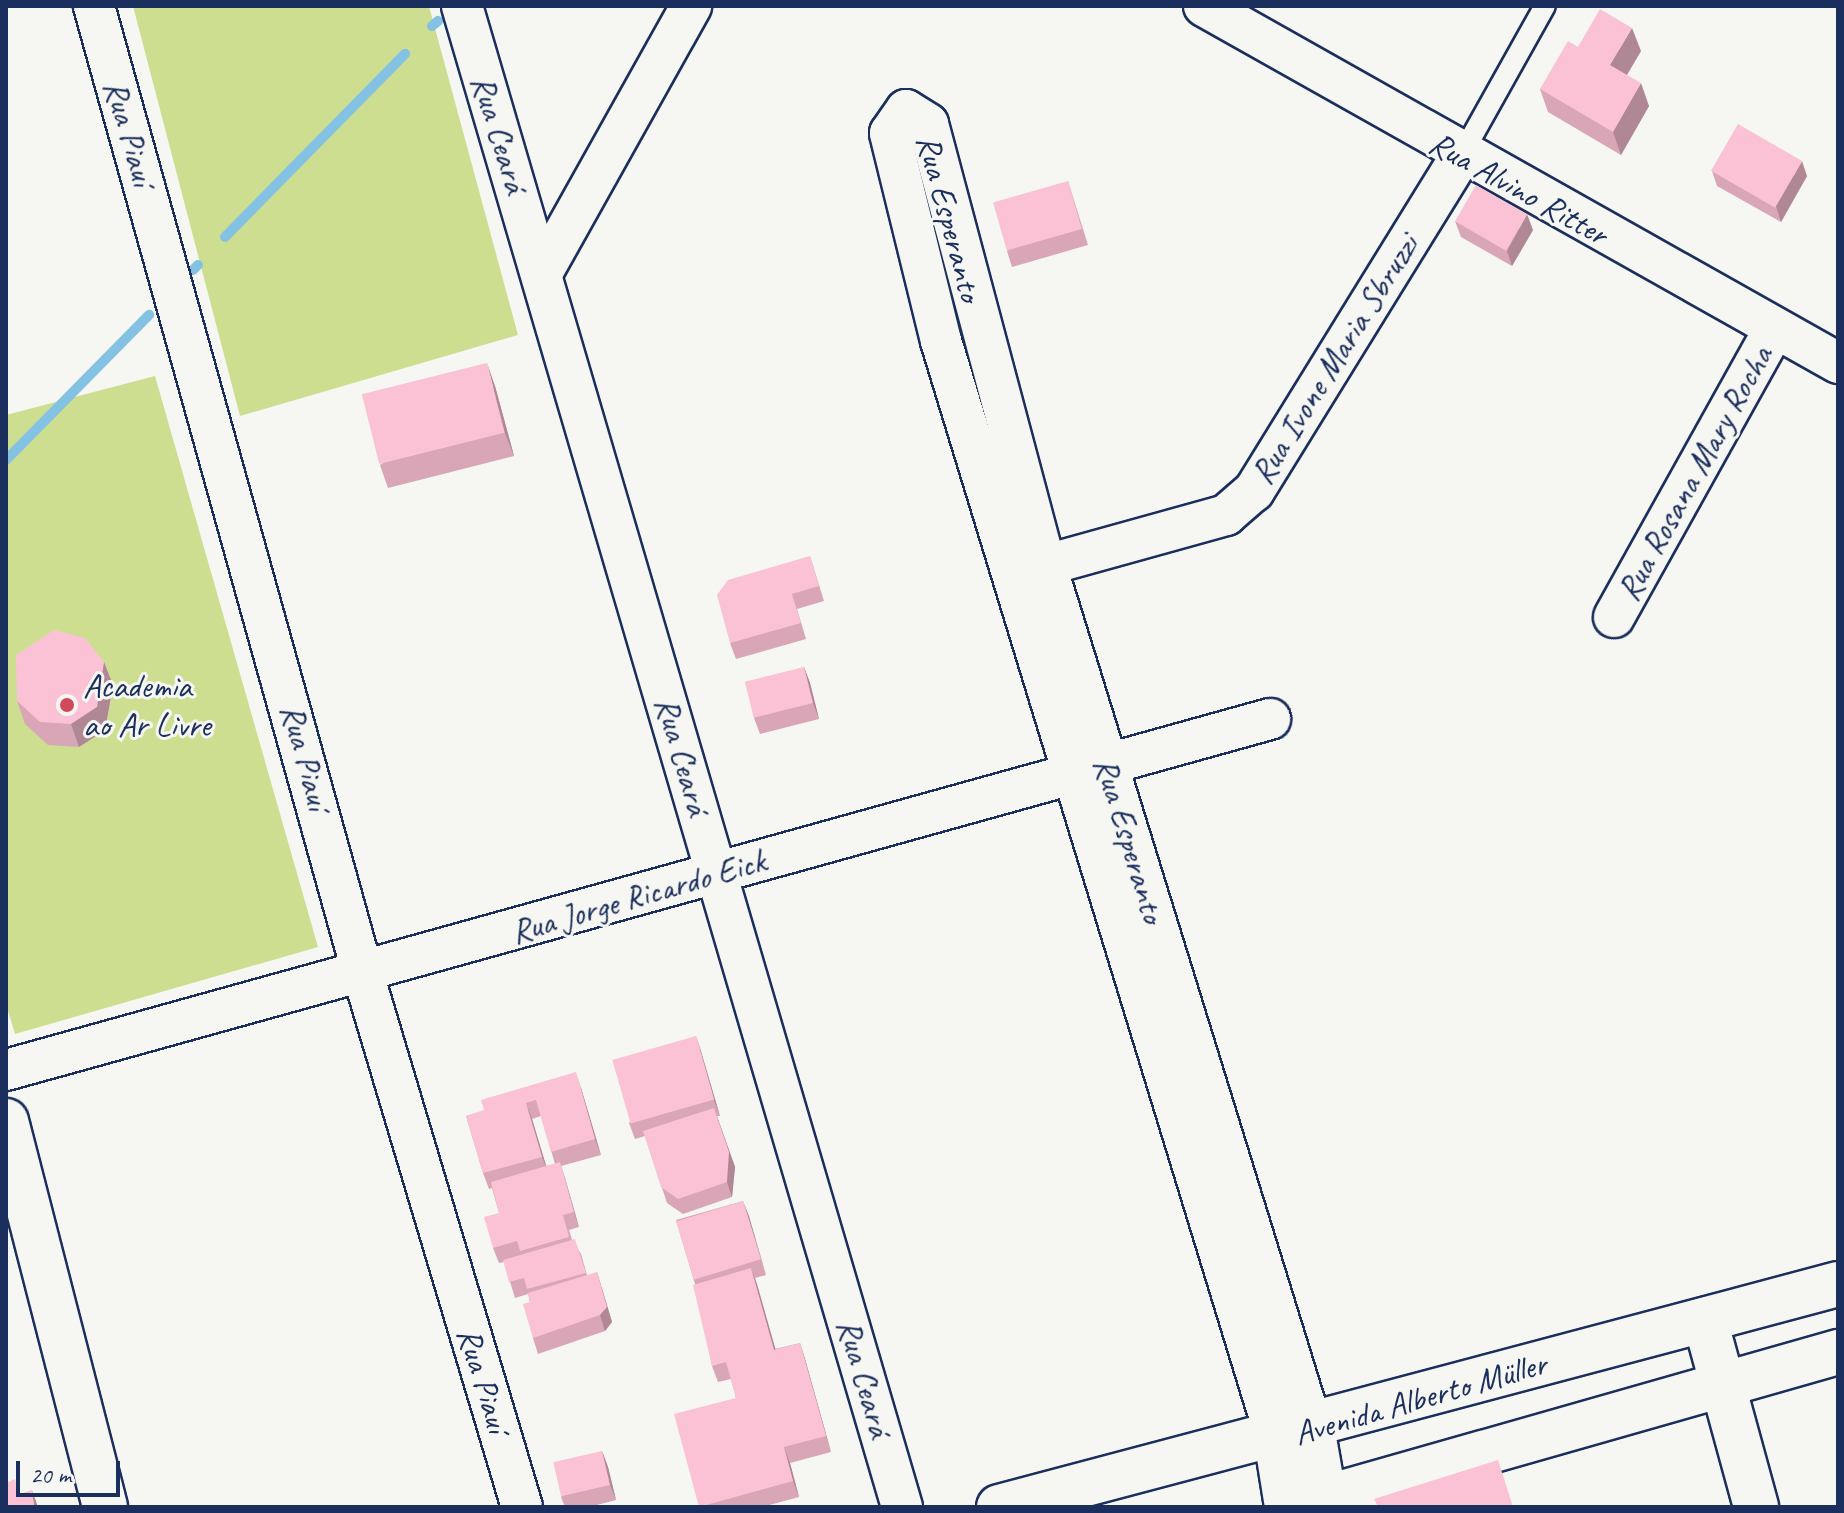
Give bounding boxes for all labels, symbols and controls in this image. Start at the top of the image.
street label: Rua Ceará [463,71,537,197]
street label: Rua Piauí [96,76,164,190]
street label: Rua Alvino Ritter [1423,122,1615,254]
street label: Rua Esperanto [908,131,992,305]
street label: Rua Ivone Maria Sbruzzi [1241,227,1427,491]
street label: Rua Rosana Mary Rocha [1607,338,1781,608]
place label: Academia ao Ar Livre [83,665,211,744]
street label: Rua Ceará [647,693,719,819]
marker: Academia ao Ar Livre [58,696,76,714]
street label: Rua Piauí [272,700,340,814]
street label: Rua Esperanto [1086,753,1174,927]
street label: Rua Jorge Ricardo Eick [506,840,770,952]
street label: Rua Ceará [829,1315,901,1441]
street label: Rua Piauí [449,1323,519,1437]
street label: Avenida Alberto Müller [1289,1342,1551,1454]
scale bar [20,1445,124,1495]
text: 20 m [30,1460,71,1490]

